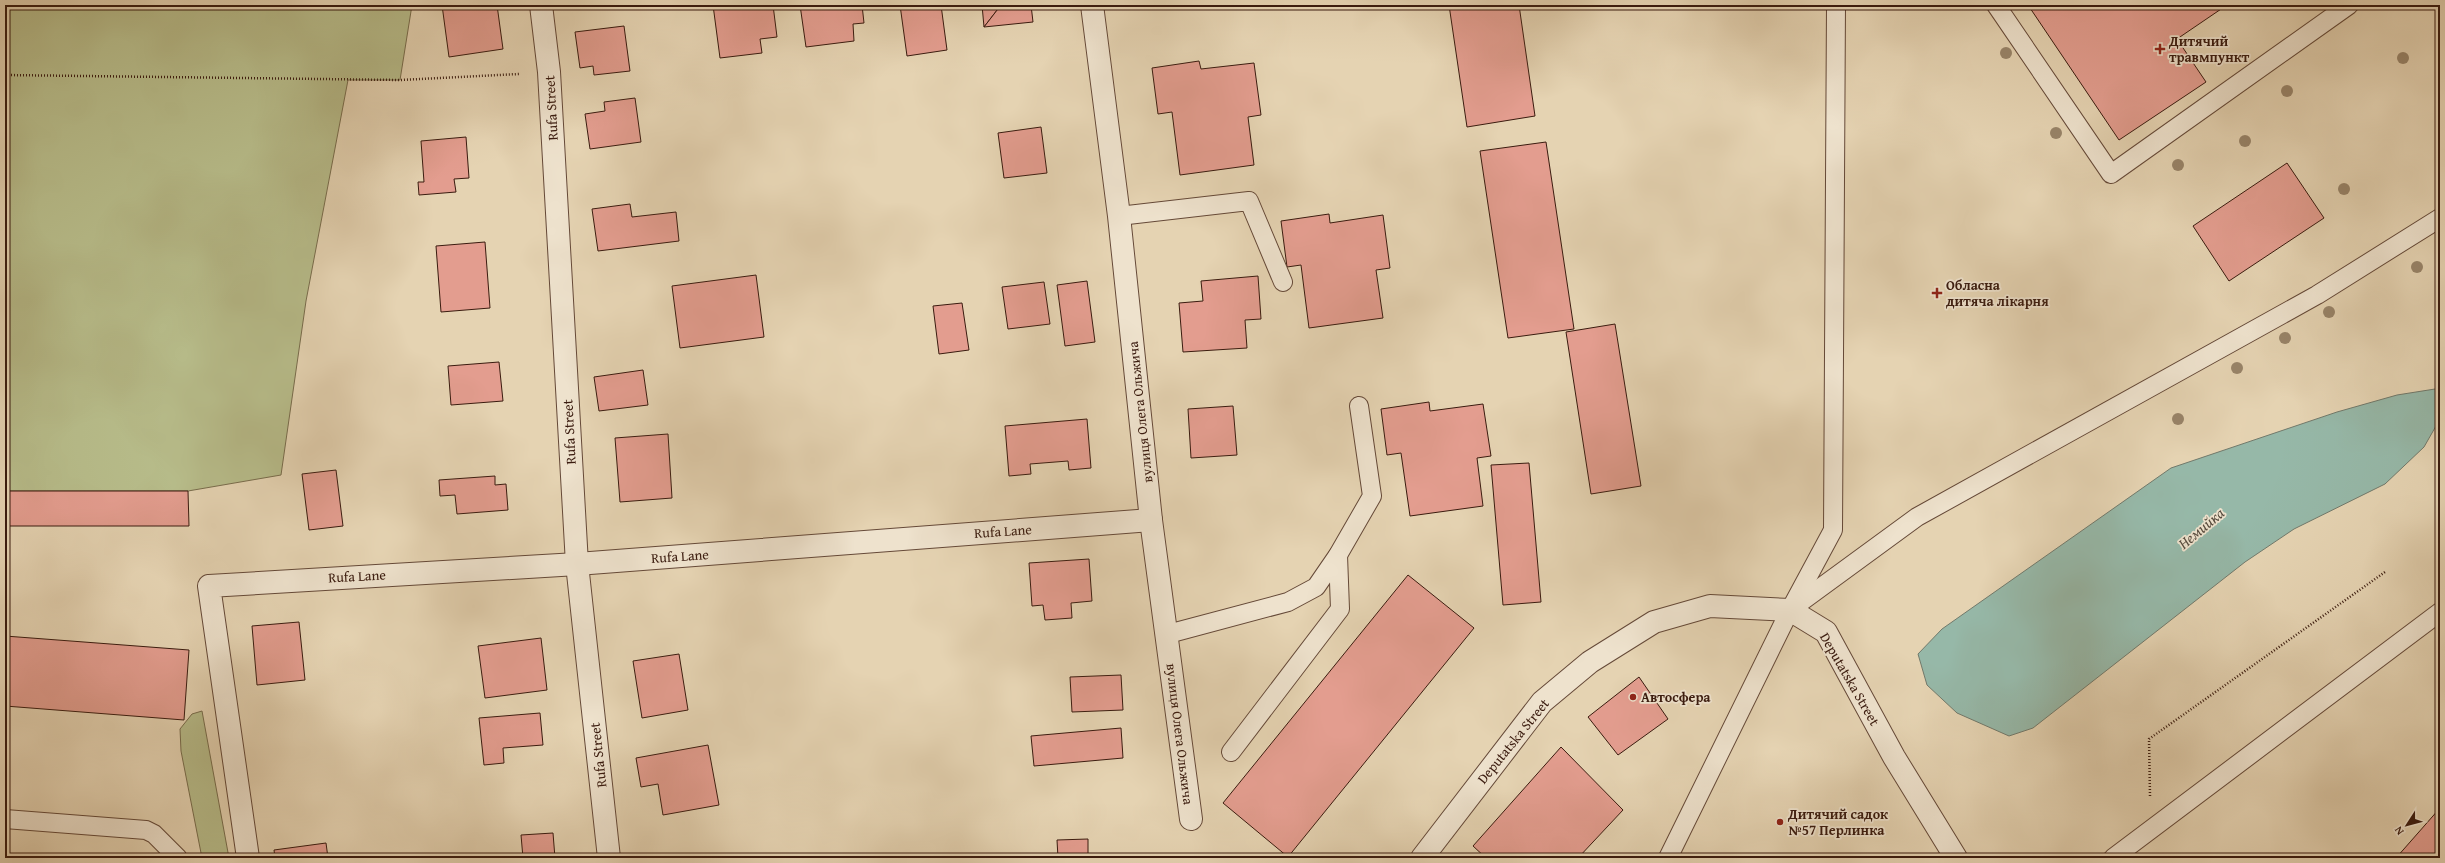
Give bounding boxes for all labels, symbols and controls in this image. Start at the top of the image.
place label: Дитячий травмпункт [2168,31,2250,67]
marker: Дитячий травмпункт [2154,43,2166,55]
street label: Rufa Street [539,75,563,141]
place label: Обласна дитяча лікарня [1946,275,2049,311]
marker: Обласна дитяча лікарня [1931,287,1943,299]
street label: вулиця Олега Ольжича [1123,340,1157,484]
street label: Rufa Street [557,399,581,465]
water label: Немийка [2173,502,2229,554]
street label: Rufa Lane [974,519,1033,543]
street label: Rufa Lane [651,544,710,568]
street label: Rufa Lane [328,564,387,587]
street label: Deputatska Street [1815,629,1885,729]
street label: вулиця Олега Ольжича [1161,662,1199,806]
place label: Автосфера [1641,687,1711,707]
marker: Автосфера [1628,692,1638,702]
street label: Deputatska Street [1472,694,1554,788]
street label: Rufa Street [585,721,611,788]
place label: Дитячий садок №57 Перлинка [1787,804,1889,840]
north arrow [2387,805,2427,845]
marker: Дитячий садок №57 Перлинка [1775,817,1785,827]
text: N [2390,823,2408,839]

